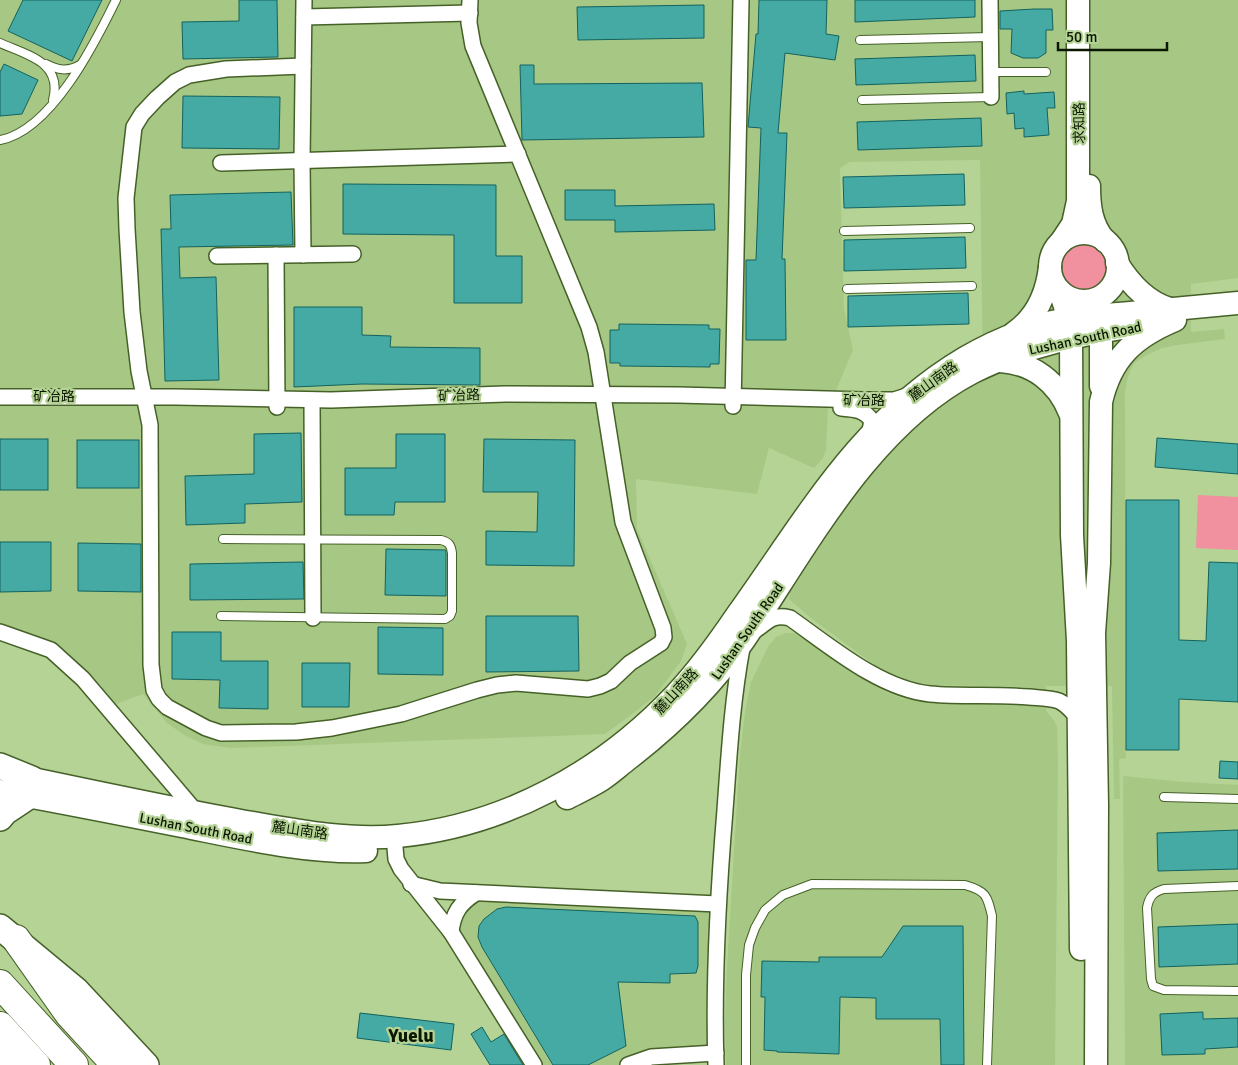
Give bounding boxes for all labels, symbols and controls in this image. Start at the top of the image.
scale bar [1058,20,1167,52]
text: 50 m [1066,28,1097,46]
street label: 求知路 [1071,102,1088,144]
street label: Lushan South Road [1027,318,1143,359]
street label: 麓山南路 [906,358,961,405]
street label: 矿冶路 [438,386,480,405]
street label: 矿冶路 [33,388,75,405]
street label: 矿冶路 [843,392,885,409]
street label: Lushan South Road [708,580,787,683]
street label: 麓山南路 [651,665,702,718]
street label: Lushan South Road [138,809,254,848]
street label: 麓山南路 [271,818,329,843]
district label: Yuelu [387,1024,434,1048]

